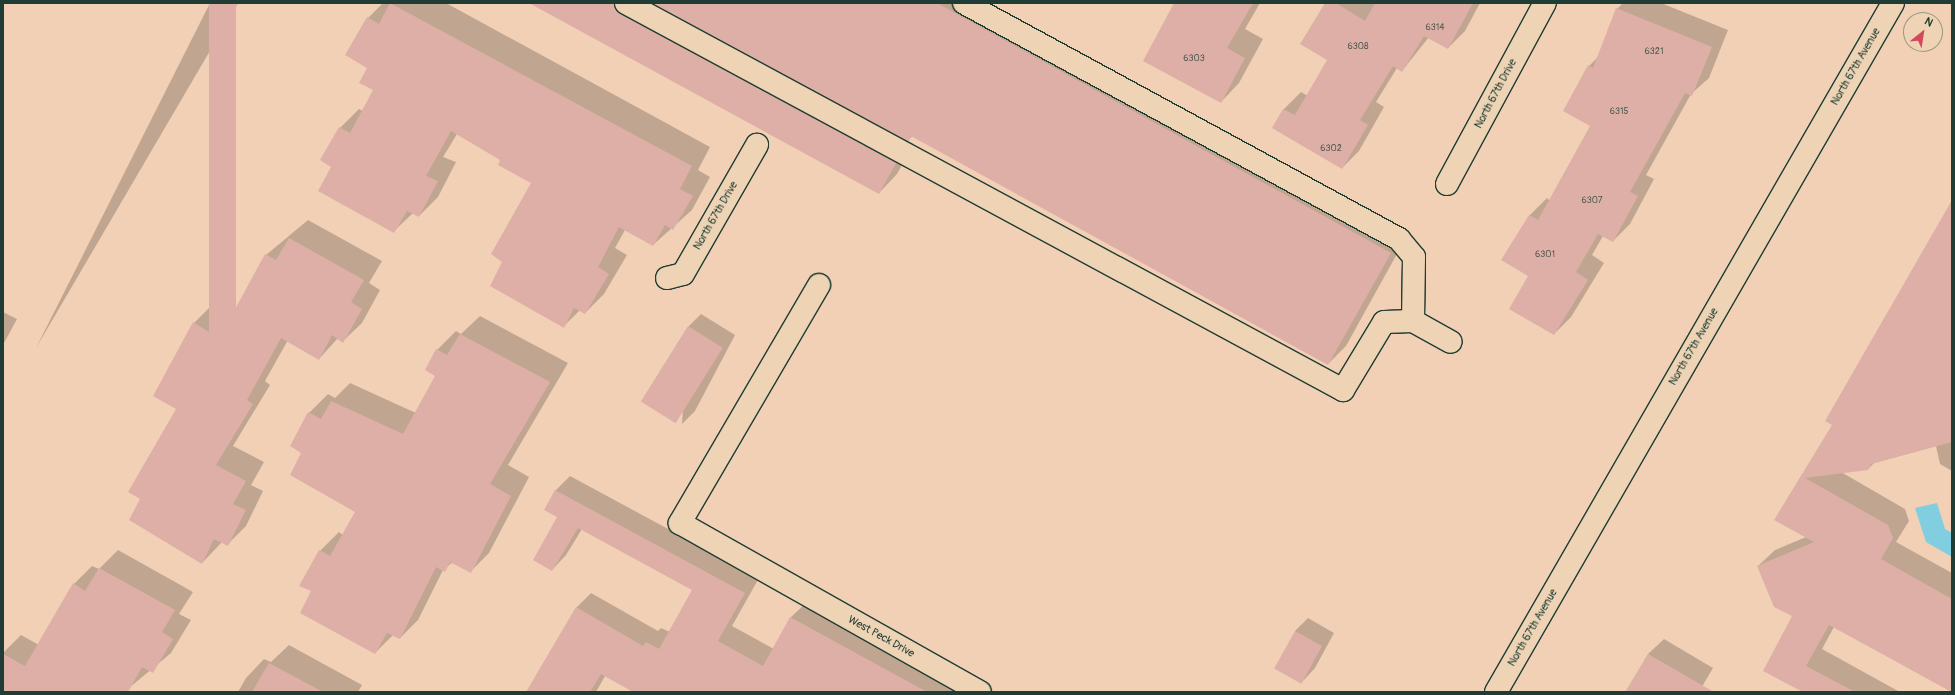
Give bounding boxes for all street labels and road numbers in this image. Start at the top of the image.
street label: North 67th Avenue [1828,26,1884,108]
street label: North 67th Drive [1472,57,1520,131]
street label: North 67th Drive [691,179,741,253]
street label: North 67th Avenue [1666,306,1722,388]
street label: North 67th Avenue [1505,587,1561,669]
street label: West Peck Drive [845,613,917,661]

